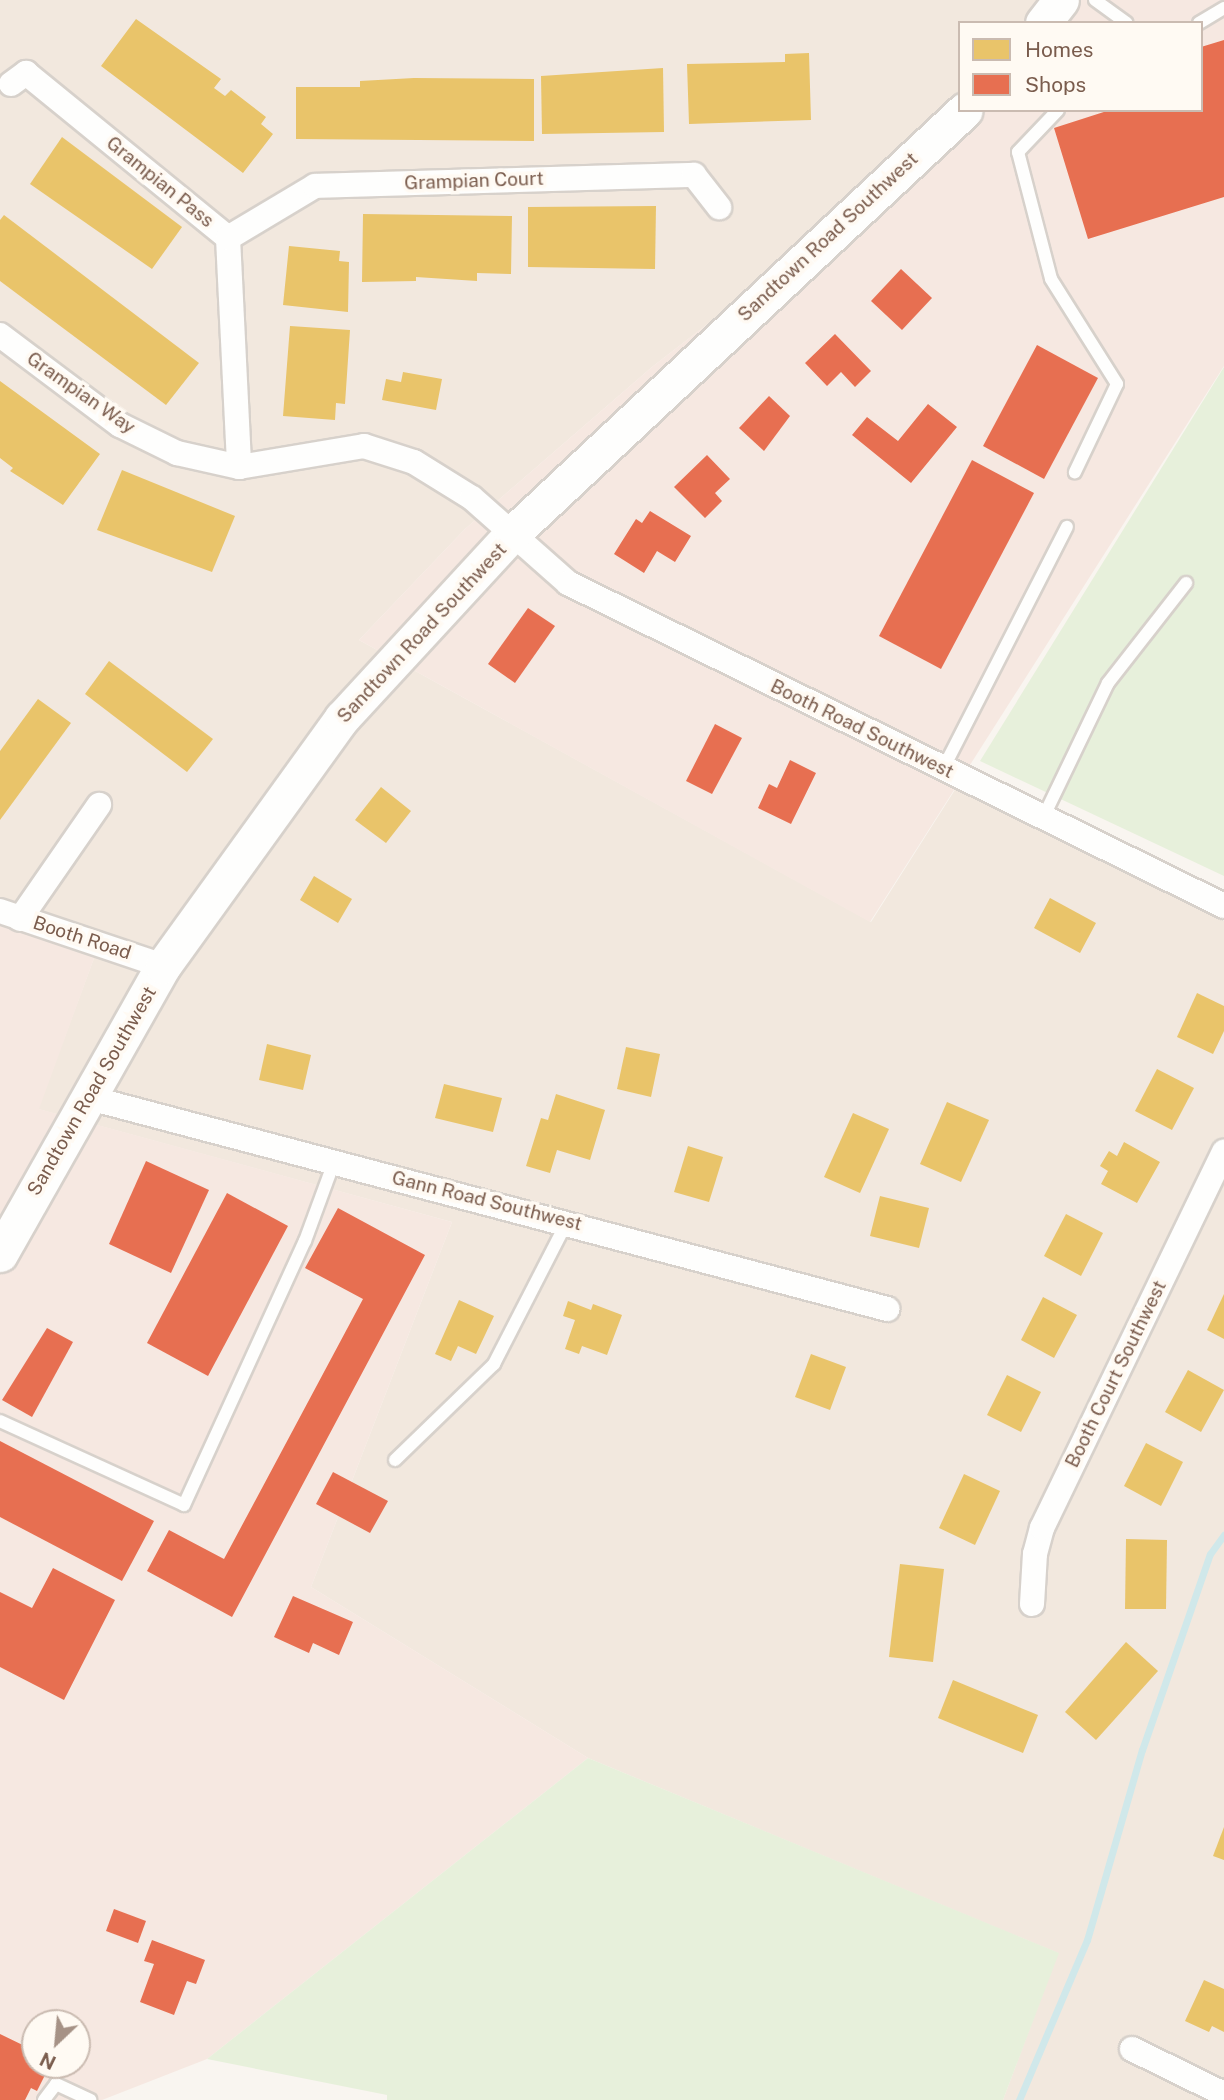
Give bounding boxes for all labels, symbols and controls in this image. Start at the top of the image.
legend [958,21,1203,112]
text: Homes [1025,37,1093,62]
text: Shops [1025,72,1086,97]
street label: Grampian Pass [102,132,218,232]
street label: Sandtown Road Southwest [733,148,923,326]
street label: Grampian Court [404,167,544,195]
street label: Grampian Way [22,347,140,439]
street label: Sandtown Road Southwest [333,538,511,728]
street label: Booth Road Southwest [767,675,957,783]
street label: Booth Road [30,911,134,965]
street label: Sandtown Road Southwest [23,982,161,1200]
street label: Gann Road Southwest [390,1166,584,1236]
street label: Booth Court Southwest [1061,1277,1171,1471]
north arrow [21,2009,91,2079]
text: N [36,2048,59,2074]

